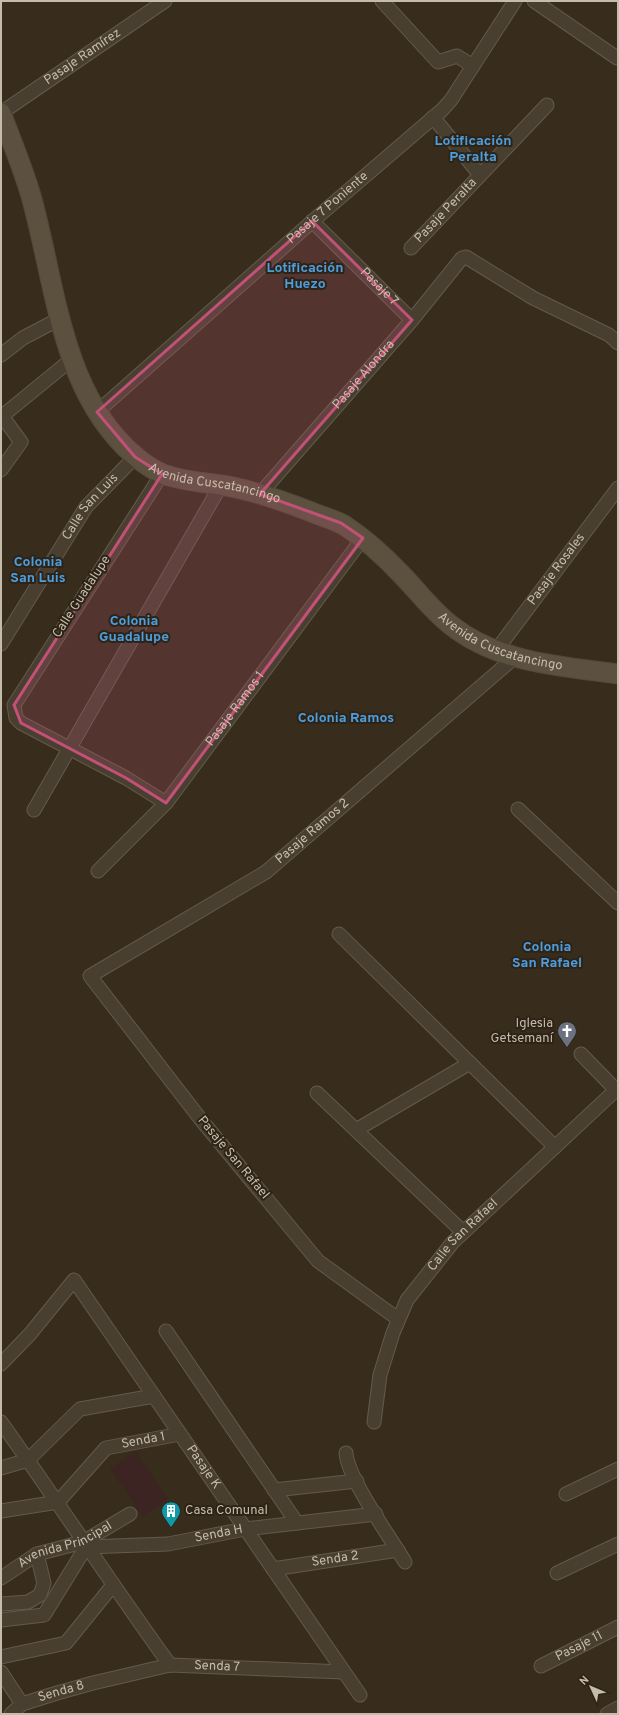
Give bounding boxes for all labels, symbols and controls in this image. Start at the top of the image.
street label: Pasaje Ramírez [41,25,124,89]
district label: Lotificación Peralta [434,133,512,166]
street label: Pasaje 7 Poniente [284,169,372,248]
street label: Pasaje Peralta [412,175,481,247]
district label: Lotificación Huezo [266,260,344,293]
street label: Pasaje 7 [356,265,402,310]
street label: Pasaje Alondra [329,337,399,413]
street label: Avenida Cuscatancingo [145,460,282,508]
street label: Calle San Luis [59,470,122,543]
street label: Pasaje Rosales [525,530,589,609]
street label: Calle Guadalupe [49,553,115,641]
district label: Colonia San Luis [10,554,66,587]
street label: Avenida Cuscatancingo [434,609,564,674]
district label: Colonia Guadalupe [99,613,169,646]
street label: Pasaje Ramos 1 [203,669,269,750]
district label: Colonia Ramos [298,710,394,727]
street label: Pasaje Ramos 2 [273,795,353,868]
district label: Colonia San Rafael [512,939,582,972]
place label: Iglesia Getsemaní [491,1016,555,1047]
church icon: Iglesia Getsemaní [556,1020,578,1048]
street label: Pasaje San Rafael [194,1113,272,1203]
street label: Calle San Rafael [425,1196,502,1275]
street label: Senda 1 [120,1429,167,1453]
street label: Pasaje K [182,1442,224,1493]
building icon: Casa Comunal [160,1500,182,1528]
place label: Casa Comunal [185,1503,268,1519]
street label: Avenida Principal [15,1518,115,1572]
street label: Senda H [193,1522,244,1547]
street label: Senda 2 [311,1548,360,1571]
street label: Pasaje 11 [553,1628,606,1665]
street label: Senda 7 [194,1658,240,1676]
north arrow [571,1667,611,1707]
text: N [577,1673,592,1688]
street label: Senda 8 [36,1678,86,1706]

